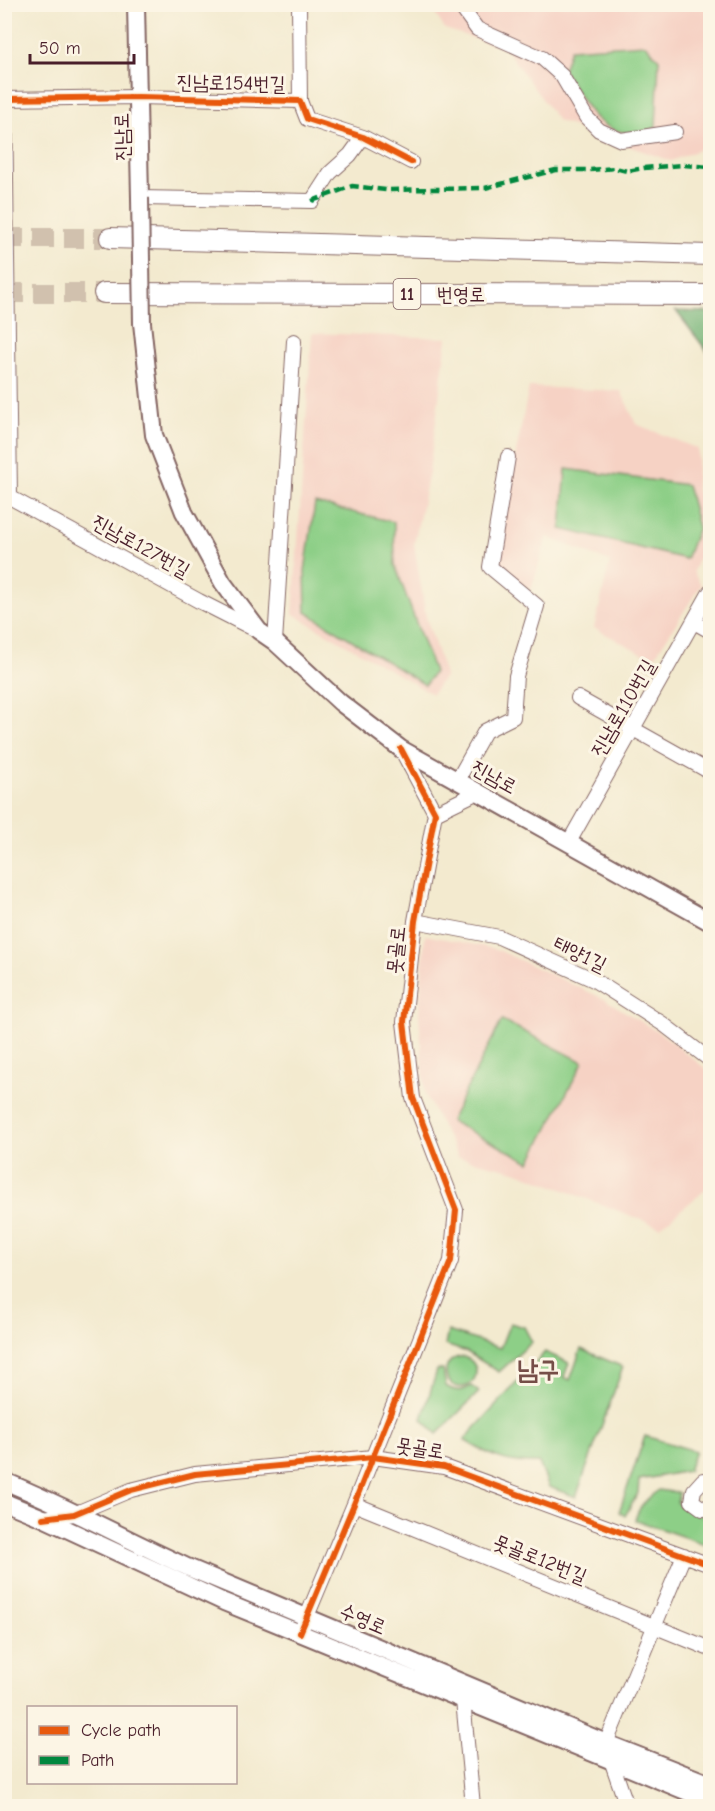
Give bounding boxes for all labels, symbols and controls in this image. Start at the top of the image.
scale bar [30,27,134,65]
text: 50 m [39,38,81,59]
street label: 진남로154번길 [176,71,286,95]
street label: 진남로 [110,113,134,161]
road number: 11 [394,279,420,309]
street label: 번영로 [437,283,485,306]
street label: 진남로127번길 [88,510,194,582]
street label: 진남로110번길 [586,655,660,761]
street label: 진남로 [467,755,521,799]
street label: 못골로 [382,925,410,975]
street label: 태양1길 [550,931,610,977]
district label: 남구 [517,1355,559,1385]
street label: 못골로 [394,1433,446,1463]
street label: 못골로12번길 [490,1530,590,1588]
street label: 수영로 [336,1599,390,1639]
legend [27,1706,237,1784]
text: Cycle path [81,1720,161,1741]
text: Path [81,1750,114,1771]

